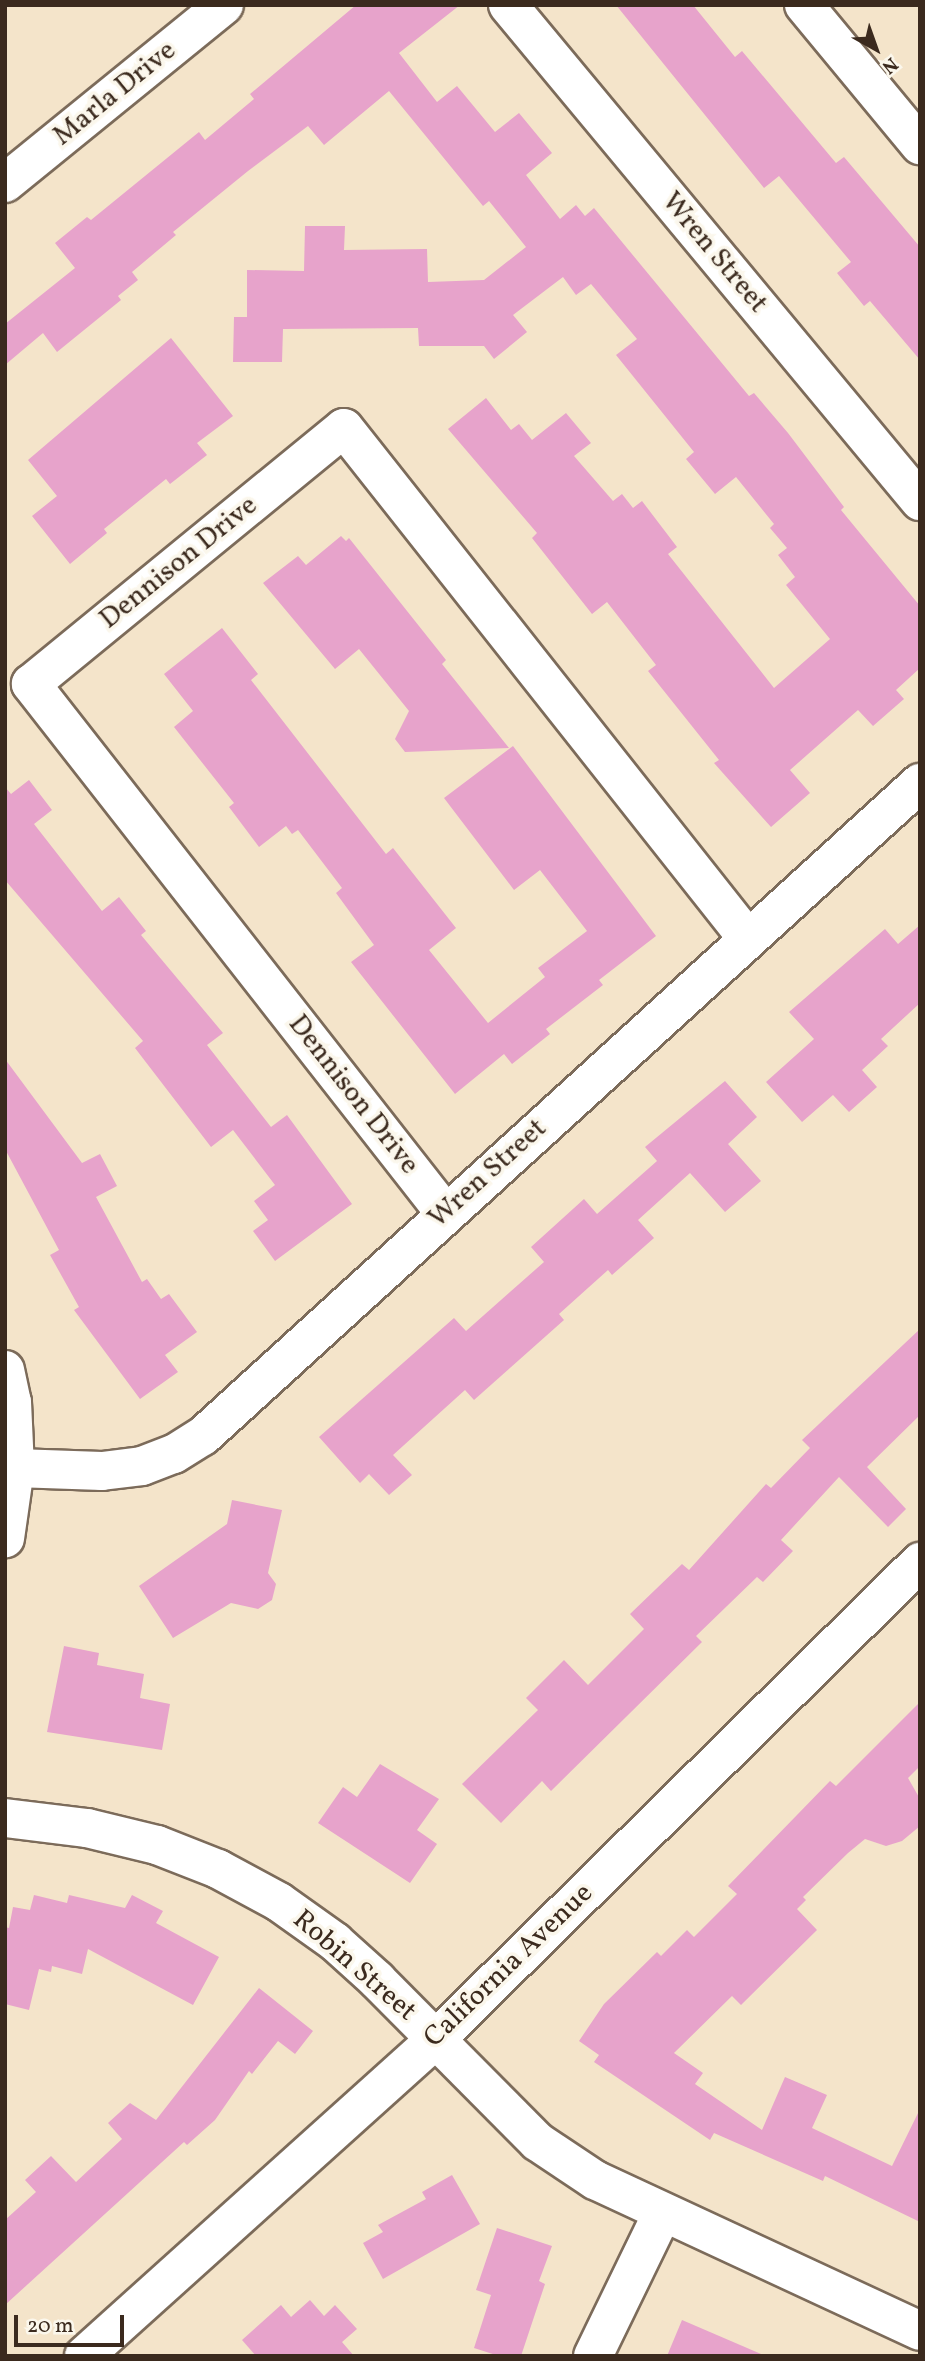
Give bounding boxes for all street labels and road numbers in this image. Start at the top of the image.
street label: Marla Drive [47,34,183,154]
street label: Wren Street [654,186,774,320]
street label: Dennison Drive [93,489,265,637]
street label: Dennison Drive [280,1009,426,1181]
street label: Wren Street [422,1112,554,1236]
street label: California Avenue [418,1877,600,2055]
street label: Robin Street [285,1903,423,2029]

